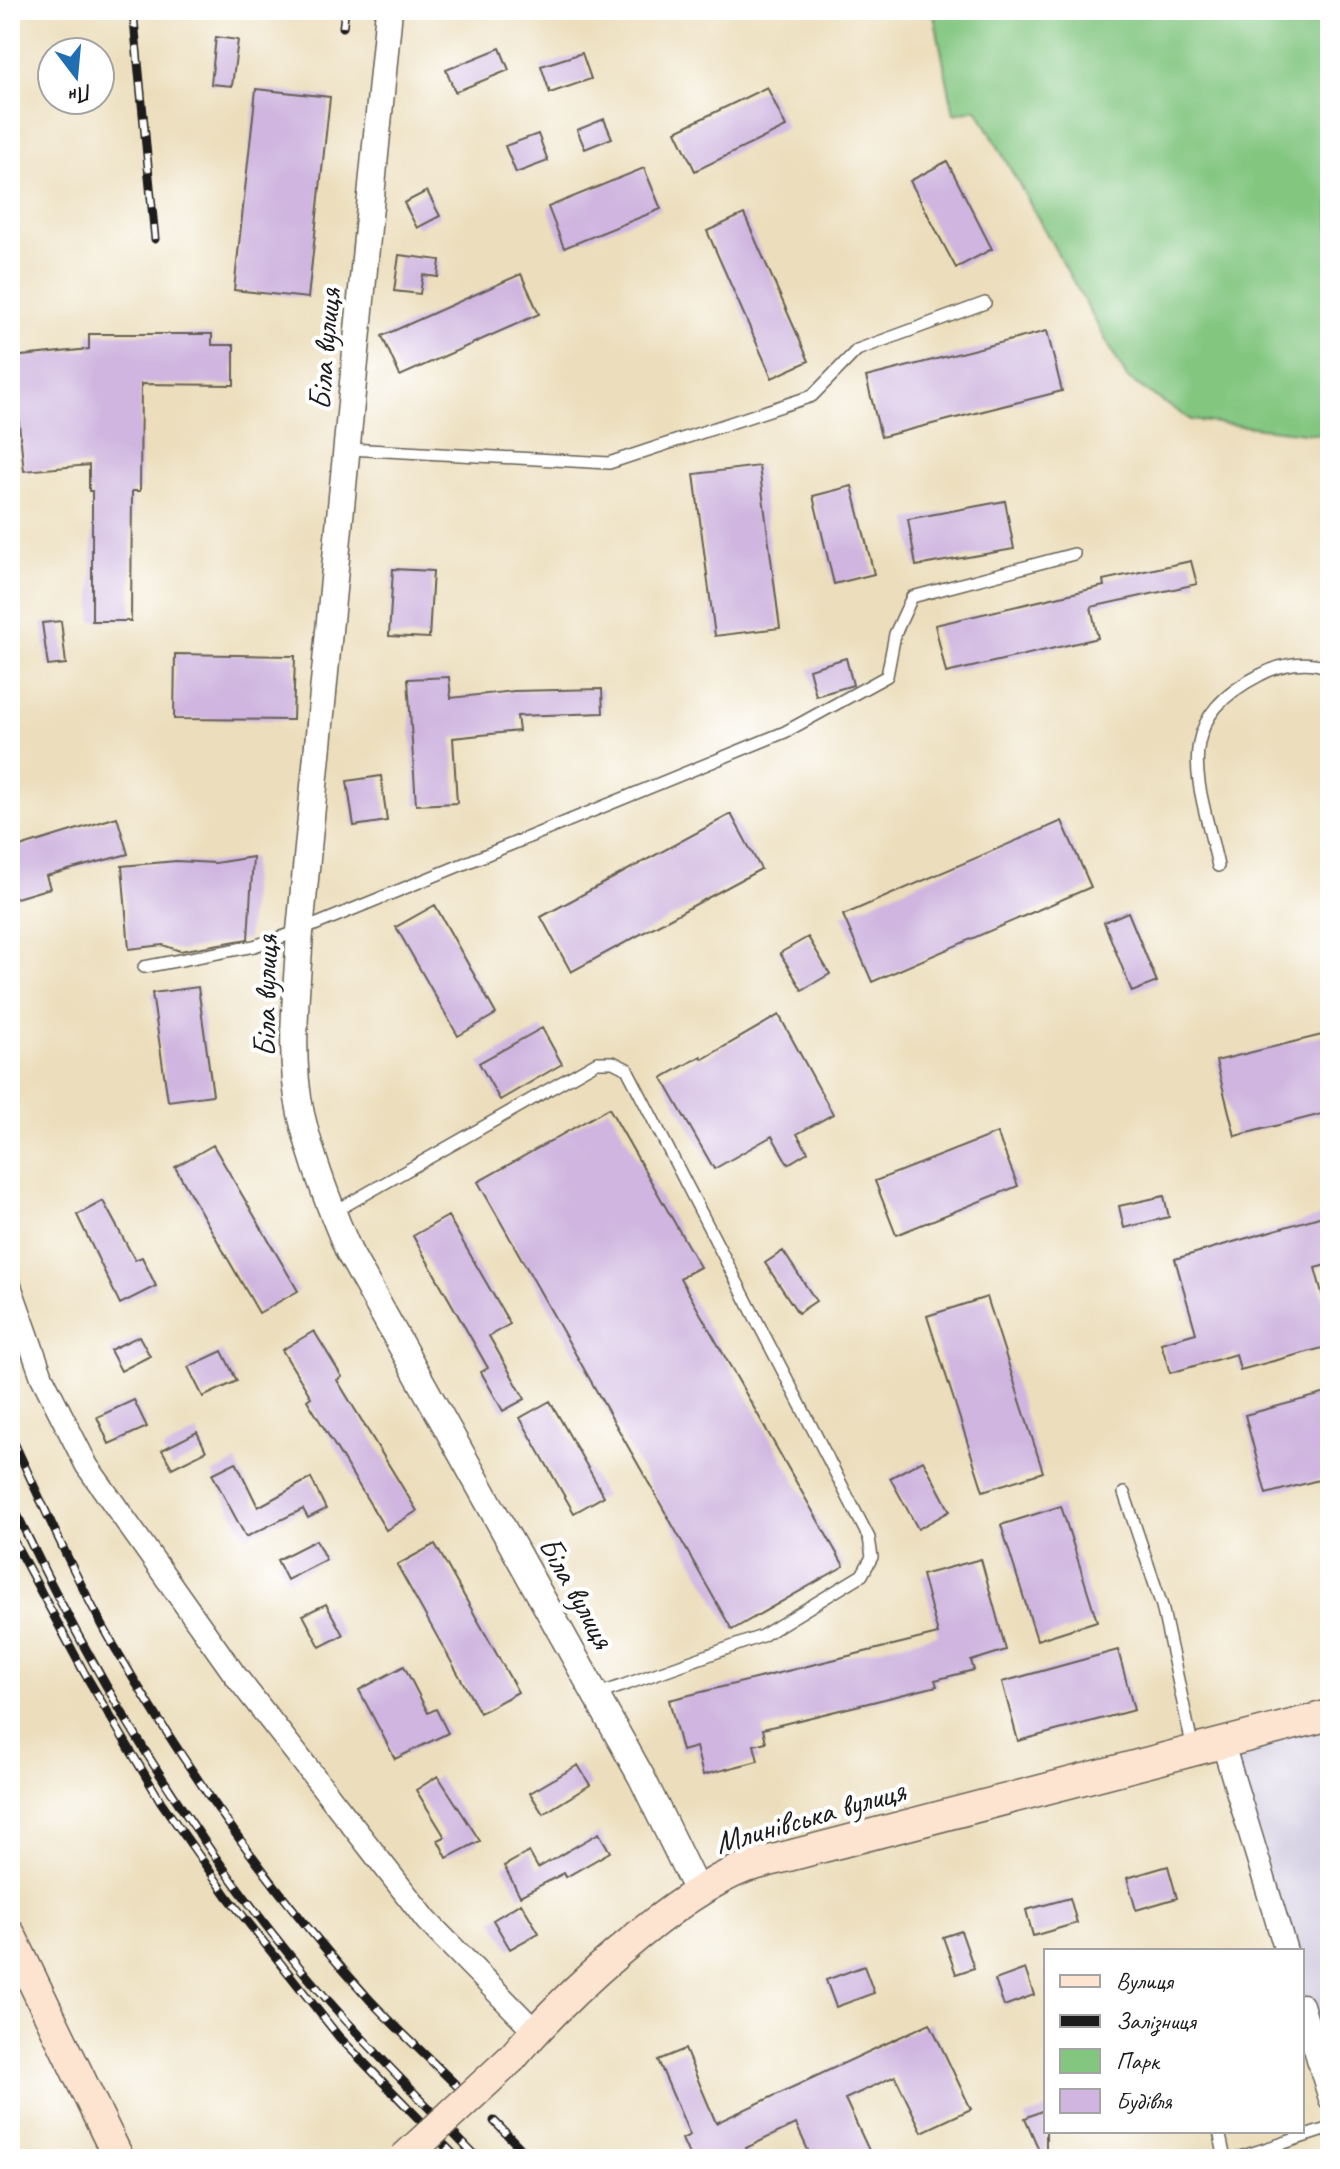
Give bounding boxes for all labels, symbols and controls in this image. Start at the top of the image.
north arrow [36,36,116,116]
text: Пн [65,78,96,111]
street label: Біла вулиця [299,285,350,412]
street label: Біла вулиця [244,933,287,1057]
street label: Біла вулиця [529,1529,625,1657]
street label: Млинівська вулиця [710,1769,911,1863]
legend [1044,1949,1304,2133]
text: Вулиця [1116,1966,1175,1996]
text: Залізниця [1116,2006,1197,2037]
text: Парк [1116,2046,1161,2076]
text: Будівля [1116,2086,1173,2116]

